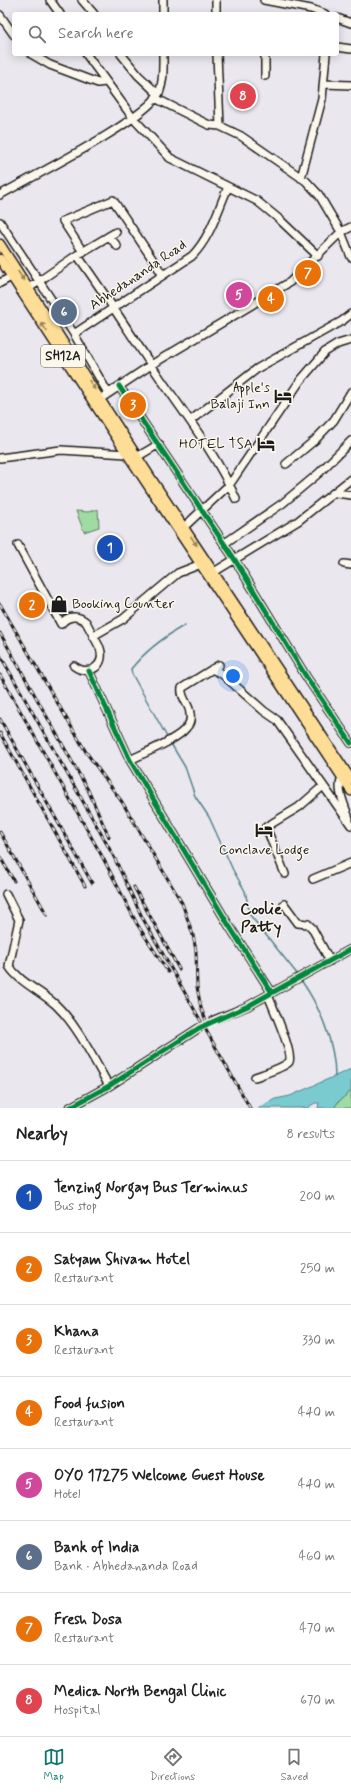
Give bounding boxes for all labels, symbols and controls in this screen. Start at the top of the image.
search box [12,12,339,56]
icon: search [26,23,48,45]
text: Search here [58,24,134,44]
pin: 8 [230,81,256,111]
street label: Abhedananda Road [86,236,190,314]
pin: 7 [295,258,321,288]
one-way arrow [17,271,25,281]
pin: 5 [226,280,252,310]
pin: 4 [258,284,284,314]
pin: 6 [51,297,77,327]
one-way arrow [41,321,48,333]
road number: SH12A [41,345,85,367]
place label: Apple's Balaji Inn [210,379,270,413]
one-way arrow [88,380,96,391]
hotel icon: Apple's Balaji Inn [273,386,293,406]
pin: 3 [120,390,146,420]
hotel icon: HOTEL TSA [256,434,276,454]
place label: HOTEL TSA [179,435,253,453]
pin: 1 [97,533,123,563]
one-way arrow [190,536,198,546]
pin: 2 [19,590,45,620]
shop icon: Booking Counter [49,594,69,614]
place label: Booking Counter [72,595,175,613]
your location [223,666,243,686]
hotel icon: Conclave Lodge [254,820,274,840]
place label: Conclave Lodge [219,841,309,861]
district label: Coolie Patty [240,899,282,938]
text: Nearby [16,1123,68,1145]
text: 8 results [287,1126,335,1143]
text: Tenzing Norgay Bus Terminus [54,1178,248,1198]
text: 1 [26,1188,32,1205]
text: 200 m [300,1188,335,1205]
text: Bus stop [54,1198,97,1215]
text: Satyam Shivam Hotel [54,1250,190,1270]
text: 2 [26,1260,32,1277]
text: 250 m [300,1260,335,1277]
text: Restaurant [54,1270,114,1287]
text: Khana [54,1322,99,1342]
text: 3 [26,1332,32,1349]
text: 330 m [302,1332,335,1349]
text: Restaurant [54,1342,114,1359]
text: Food fusion [54,1394,125,1414]
text: 4 [25,1404,33,1421]
text: 440 m [298,1404,335,1421]
text: Restaurant [54,1414,114,1431]
text: OYO 17275 Welcome Guest House [54,1466,265,1486]
text: 5 [25,1476,33,1493]
text: 440 m [298,1476,335,1493]
text: Hotel [54,1486,80,1503]
text: Bank of India [54,1538,139,1558]
text: 6 [26,1548,32,1565]
text: 460 m [299,1548,335,1565]
text: Bank · Abhedananda Road [54,1558,198,1575]
text: Fresh Dosa [54,1610,122,1630]
text: 7 [25,1620,33,1637]
text: 470 m [299,1620,335,1637]
text: Restaurant [54,1630,114,1647]
text: Medica North Bengal Clinic [54,1682,226,1702]
text: 8 [25,1692,33,1709]
text: 670 m [300,1692,335,1709]
text: Hospital [54,1702,100,1719]
tab: Map [43,1746,65,1784]
tab: Directions [150,1746,195,1784]
tab: Saved [281,1746,308,1784]

